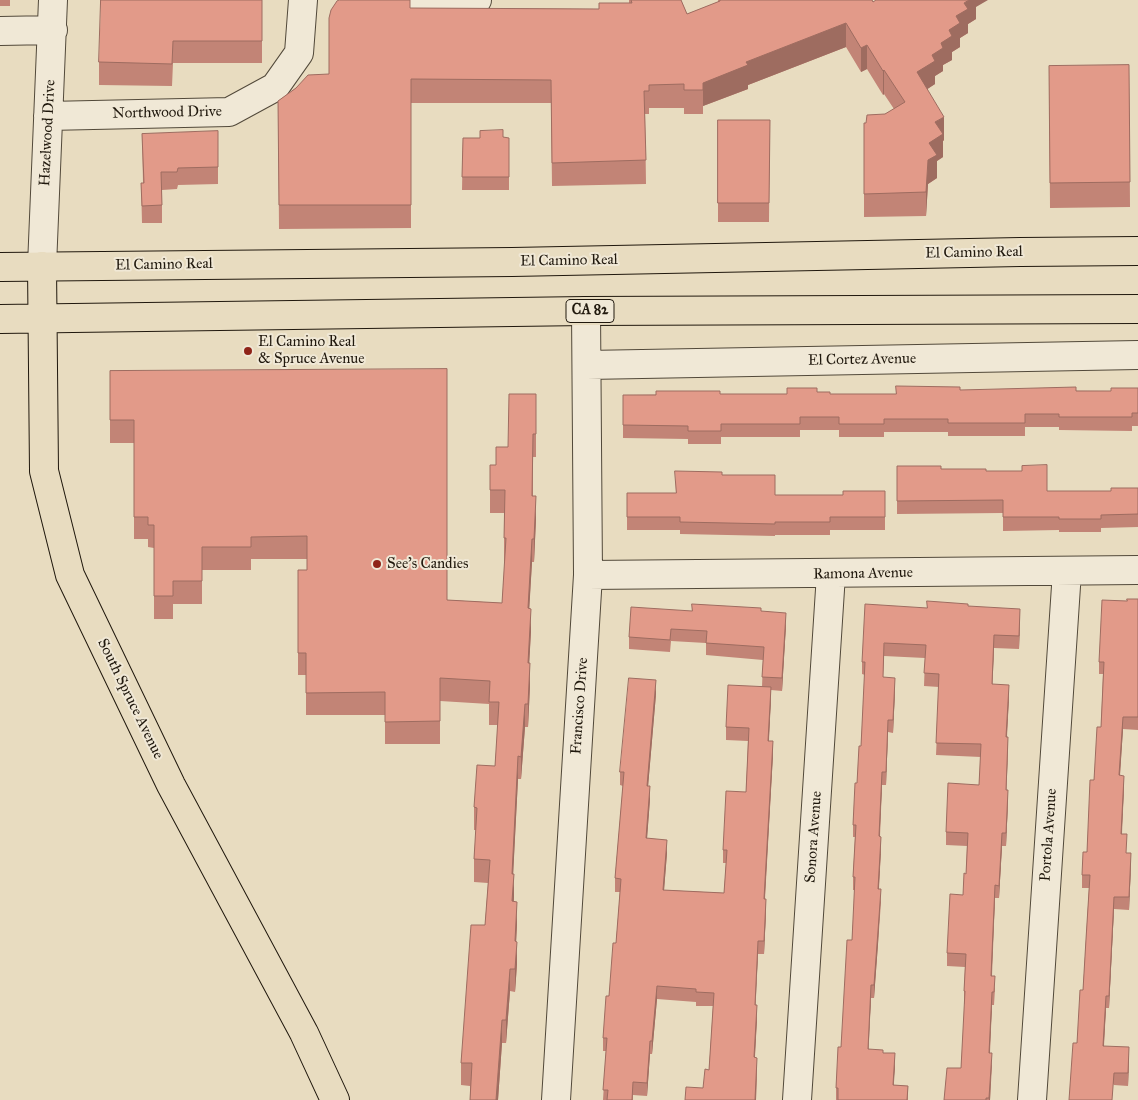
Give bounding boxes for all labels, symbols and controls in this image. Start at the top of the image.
street label: Hazelwood Drive [36,79,60,187]
street label: Northwood Drive [112,103,222,123]
street label: El Camino Real [925,243,1023,263]
street label: El Camino Real [520,251,618,271]
street label: El Camino Real [115,255,213,275]
road number: CA 82 [566,300,614,322]
place label: El Camino Real & Spruce Avenue [258,333,365,368]
marker: El Camino Real & Spruce Avenue [242,345,254,357]
street label: El Cortez Avenue [808,350,916,370]
place label: See's Candies [387,555,468,573]
marker: See's Candies [371,558,383,570]
street label: Ramona Avenue [813,564,913,584]
street label: South Spruce Avenue [93,636,167,762]
street label: Francisco Drive [568,657,592,755]
street label: Portola Avenue [1037,788,1061,882]
street label: Sonora Avenue [802,790,826,884]

